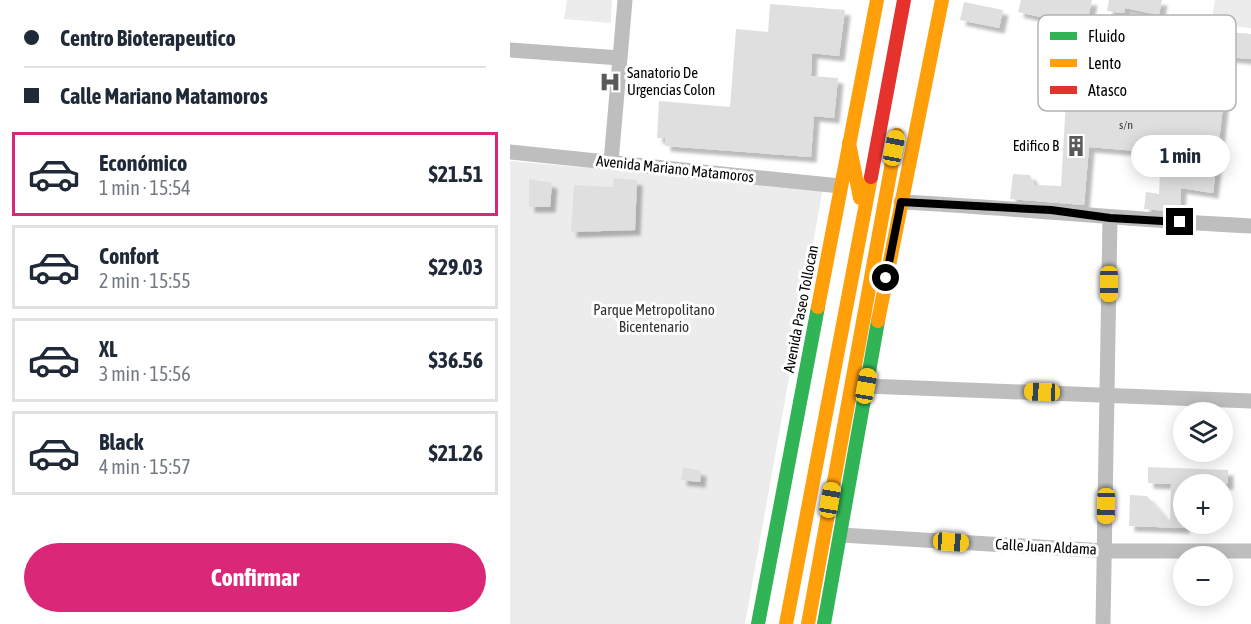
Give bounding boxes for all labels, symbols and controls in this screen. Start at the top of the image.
legend [1038,15,1236,111]
text: Centro Bioterapeutico [60,25,236,51]
text: Fluido [1088,27,1125,45]
text: Lento [1088,54,1121,72]
place label: Sanatorio De Urgencias Colon [627,64,715,98]
hospital icon: Sanatorio De Urgencias Colon [598,70,622,94]
text: Atasco [1088,81,1127,99]
text: Calle Mariano Matamoros [60,83,268,109]
house number: s/n [1119,118,1133,132]
car [882,129,906,167]
building icon: Edifico B [1064,134,1088,158]
callout: 1 min [1130,135,1230,177]
place label: Edifico B [1013,137,1059,154]
text: 1 min [1160,144,1201,167]
icon: car [27,147,81,201]
text: Económico [99,150,187,176]
street label: Avenida Mariano Matamoros [595,152,755,185]
text: $21.51 [428,161,483,187]
text: 1 min · 15:54 [99,176,191,199]
route end [1166,208,1193,235]
icon: car [27,240,81,294]
text: Confort [99,243,159,269]
street label: Avenida Paseo Tollocan [780,244,821,374]
text: $29.03 [428,254,483,280]
route start [872,264,899,291]
car [1100,266,1118,302]
text: 2 min · 15:55 [99,269,191,292]
park label: Parque Metropolitano Bicentenario [593,301,715,335]
icon: car [27,333,81,387]
text: XL [99,336,117,362]
text: $36.56 [428,347,483,373]
text: 3 min · 15:56 [99,362,191,385]
car [854,367,878,405]
car [1024,382,1060,402]
map controls [1173,402,1233,606]
button: layers [1173,402,1233,462]
icon: car [27,426,81,480]
text: Black [99,429,143,455]
text: $21.26 [428,440,483,466]
text: 4 min · 15:57 [99,455,191,478]
button: + [1173,474,1233,534]
car [818,481,842,519]
car [1097,488,1115,524]
car [932,532,970,552]
street label: Calle Juan Aldama [995,535,1097,558]
button: Confirmar [24,543,486,612]
button: − [1173,546,1233,606]

